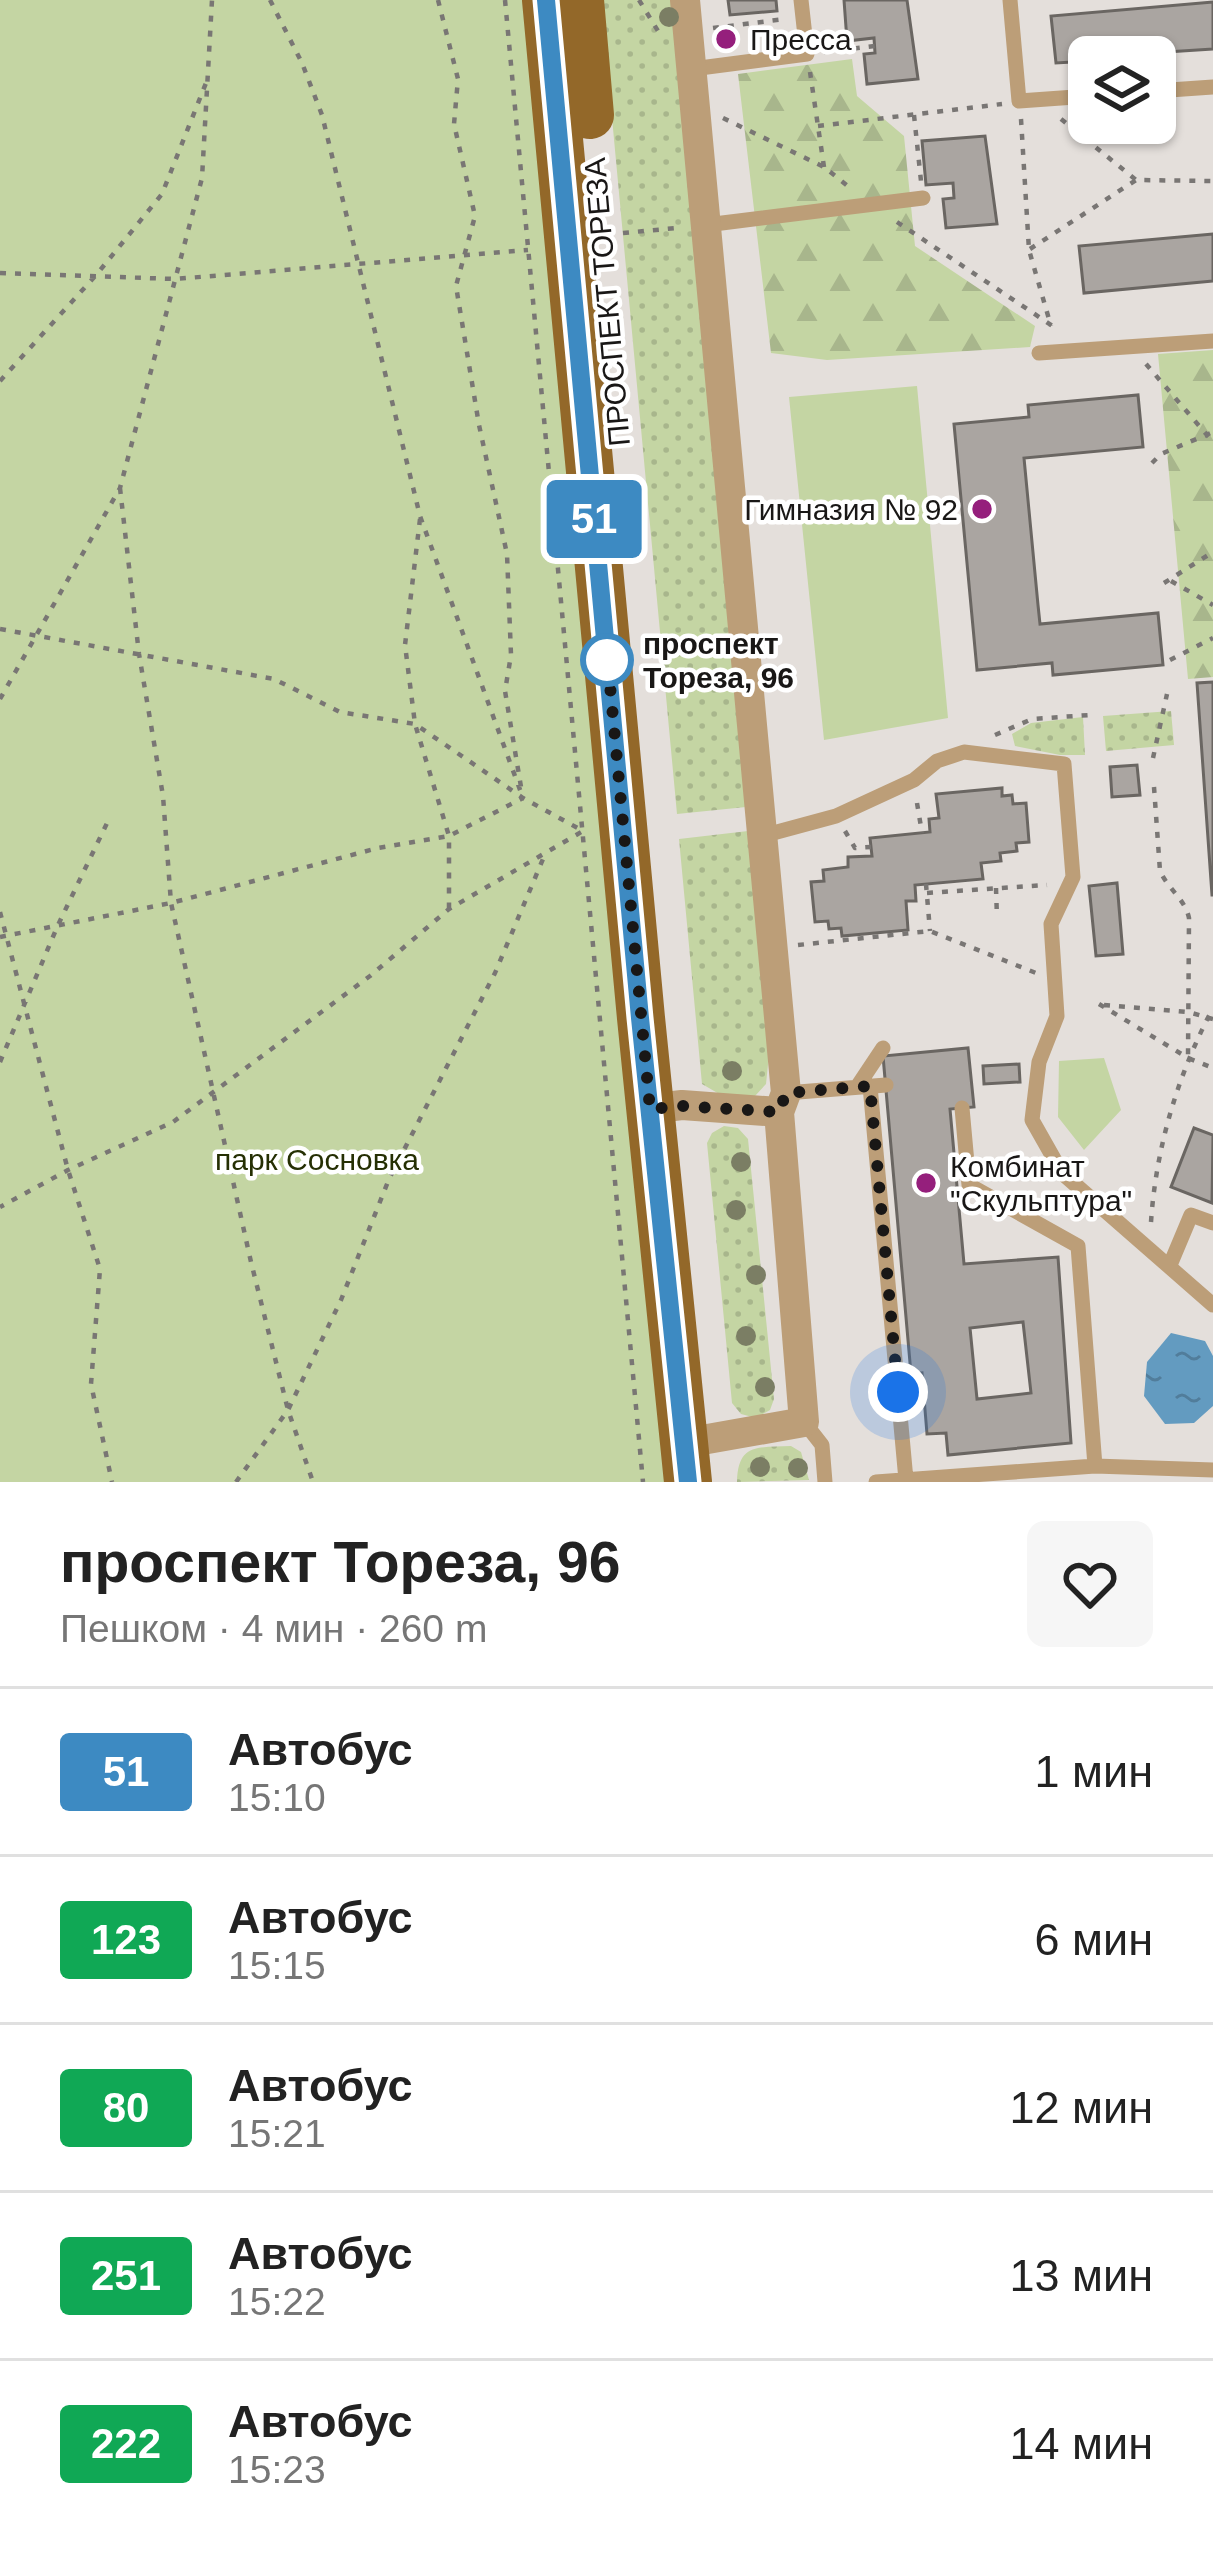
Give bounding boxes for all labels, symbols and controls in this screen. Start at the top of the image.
place label: Пресса [750,23,852,56]
marker: Пресса [713,26,739,52]
map controls [1068,36,1176,144]
button: layers [1068,36,1176,144]
street label: ПРОСПЕКТ ТОРЕЗА [578,156,636,448]
line badge: 51 [540,480,648,558]
place label: Гимназия № 92 [744,493,958,526]
text: 51 [571,495,617,542]
marker: Гимназия № 92 [969,496,995,522]
place label: проспект Тореза, 96 [643,627,794,694]
marker: проспект Тореза, 96 [582,635,632,685]
park label: парк Сосновка [215,1143,419,1176]
place label: Комбинат "Скульптура" [950,1150,1132,1217]
marker: Комбинат "Скульптура" [913,1170,939,1196]
your location [868,1362,928,1422]
button: heart [1027,1521,1153,1647]
text: проспект Тореза, 96 [60,1530,620,1594]
text: Пешком · 4 мин · 260 m [60,1607,487,1650]
text: Автобус [228,1724,413,1775]
text: 1 мин [1035,1746,1153,1797]
text: 51 [103,1748,149,1795]
text: 15:10 [228,1776,326,1819]
text: Автобус [228,1892,413,1943]
text: 6 мин [1035,1914,1153,1965]
text: 123 [91,1916,161,1963]
text: 15:15 [228,1944,326,1987]
text: Автобус [228,2060,413,2111]
text: 12 мин [1010,2082,1153,2133]
text: 80 [103,2084,149,2131]
text: 15:21 [228,2112,326,2155]
text: Автобус [228,2228,413,2279]
text: 13 мин [1010,2250,1153,2301]
text: 251 [91,2252,161,2299]
text: 15:22 [228,2280,326,2323]
text: Автобус [228,2396,413,2447]
text: 14 мин [1010,2418,1153,2469]
text: 222 [91,2420,161,2467]
text: 15:23 [228,2448,326,2491]

